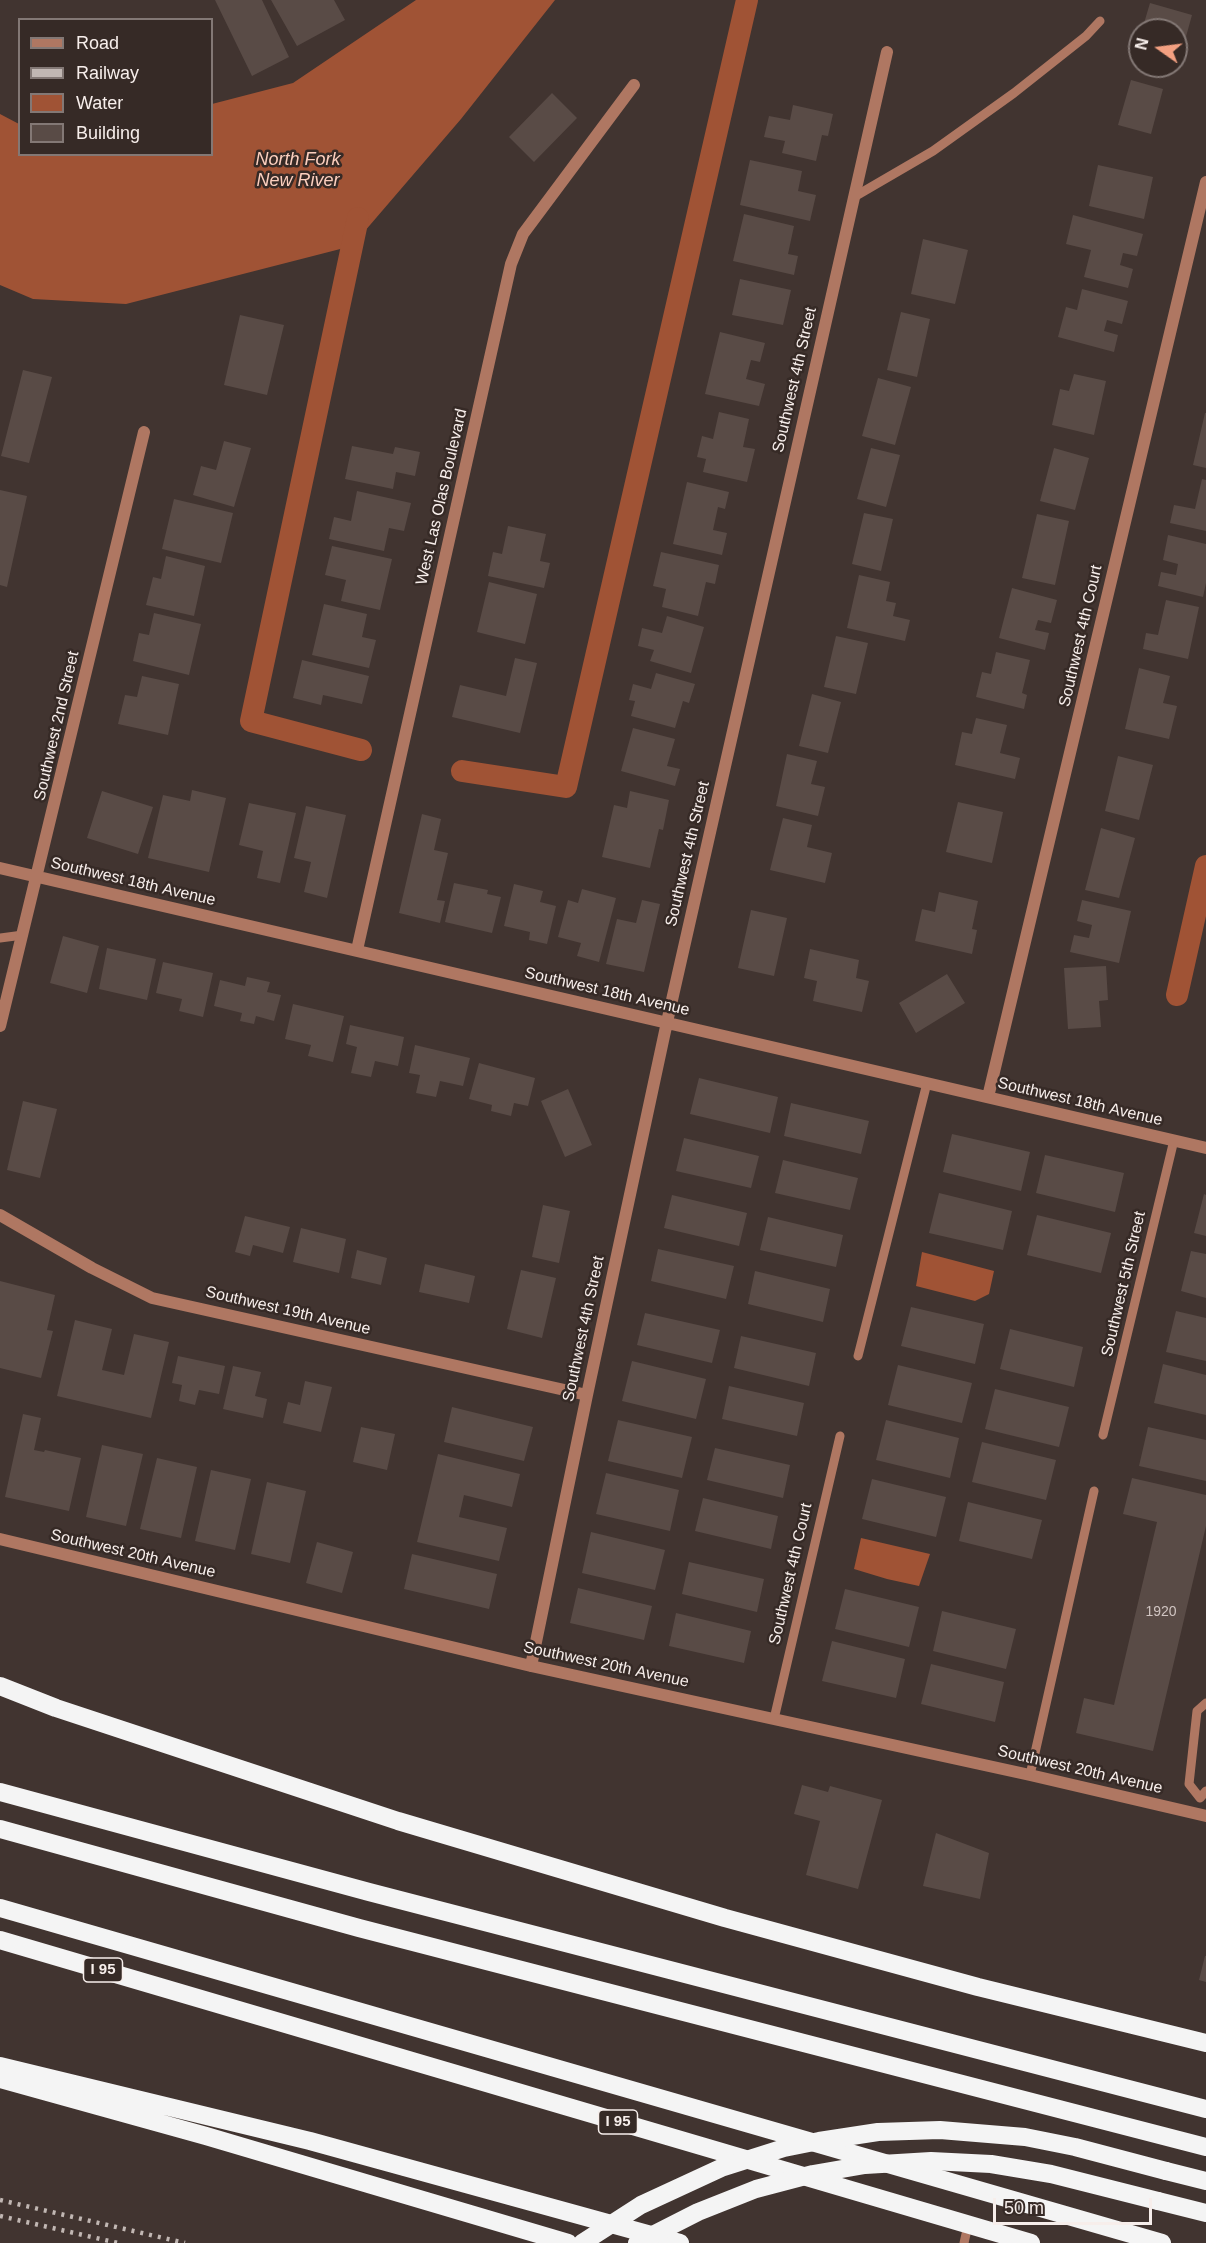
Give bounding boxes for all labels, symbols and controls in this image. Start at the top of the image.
legend [18,18,213,156]
north arrow [1128,18,1188,78]
text: Road [76,33,119,53]
text: N [1132,36,1152,52]
text: Railway [76,63,139,83]
text: Water [76,93,123,113]
text: Building [76,123,140,143]
water label: North Fork New River [255,149,341,192]
street label: Southwest 4th Street [769,305,821,455]
street label: West Las Olas Boulevard [412,407,472,587]
street label: Southwest 4th Court [1055,563,1107,709]
street label: Southwest 2nd Street [30,649,84,803]
street label: Southwest 4th Street [662,779,714,929]
street label: Southwest 18th Avenue [49,854,217,910]
street label: Southwest 18th Avenue [523,964,691,1020]
street label: Southwest 18th Avenue [996,1074,1164,1130]
street label: Southwest 5th Street [1098,1209,1150,1359]
street label: Southwest 4th Street [559,1254,609,1404]
street label: Southwest 19th Avenue [204,1283,372,1339]
street label: Southwest 4th Court [765,1501,817,1647]
street label: Southwest 20th Avenue [49,1526,217,1582]
house number: 1920 [1145,1604,1177,1620]
street label: Southwest 20th Avenue [521,1638,691,1692]
street label: Southwest 20th Avenue [996,1742,1164,1798]
road number: I 95 [84,1958,122,1982]
road number: I 95 [598,2110,638,2134]
scale bar [996,2186,1155,2224]
text: 50 m [1004,2198,1044,2218]

